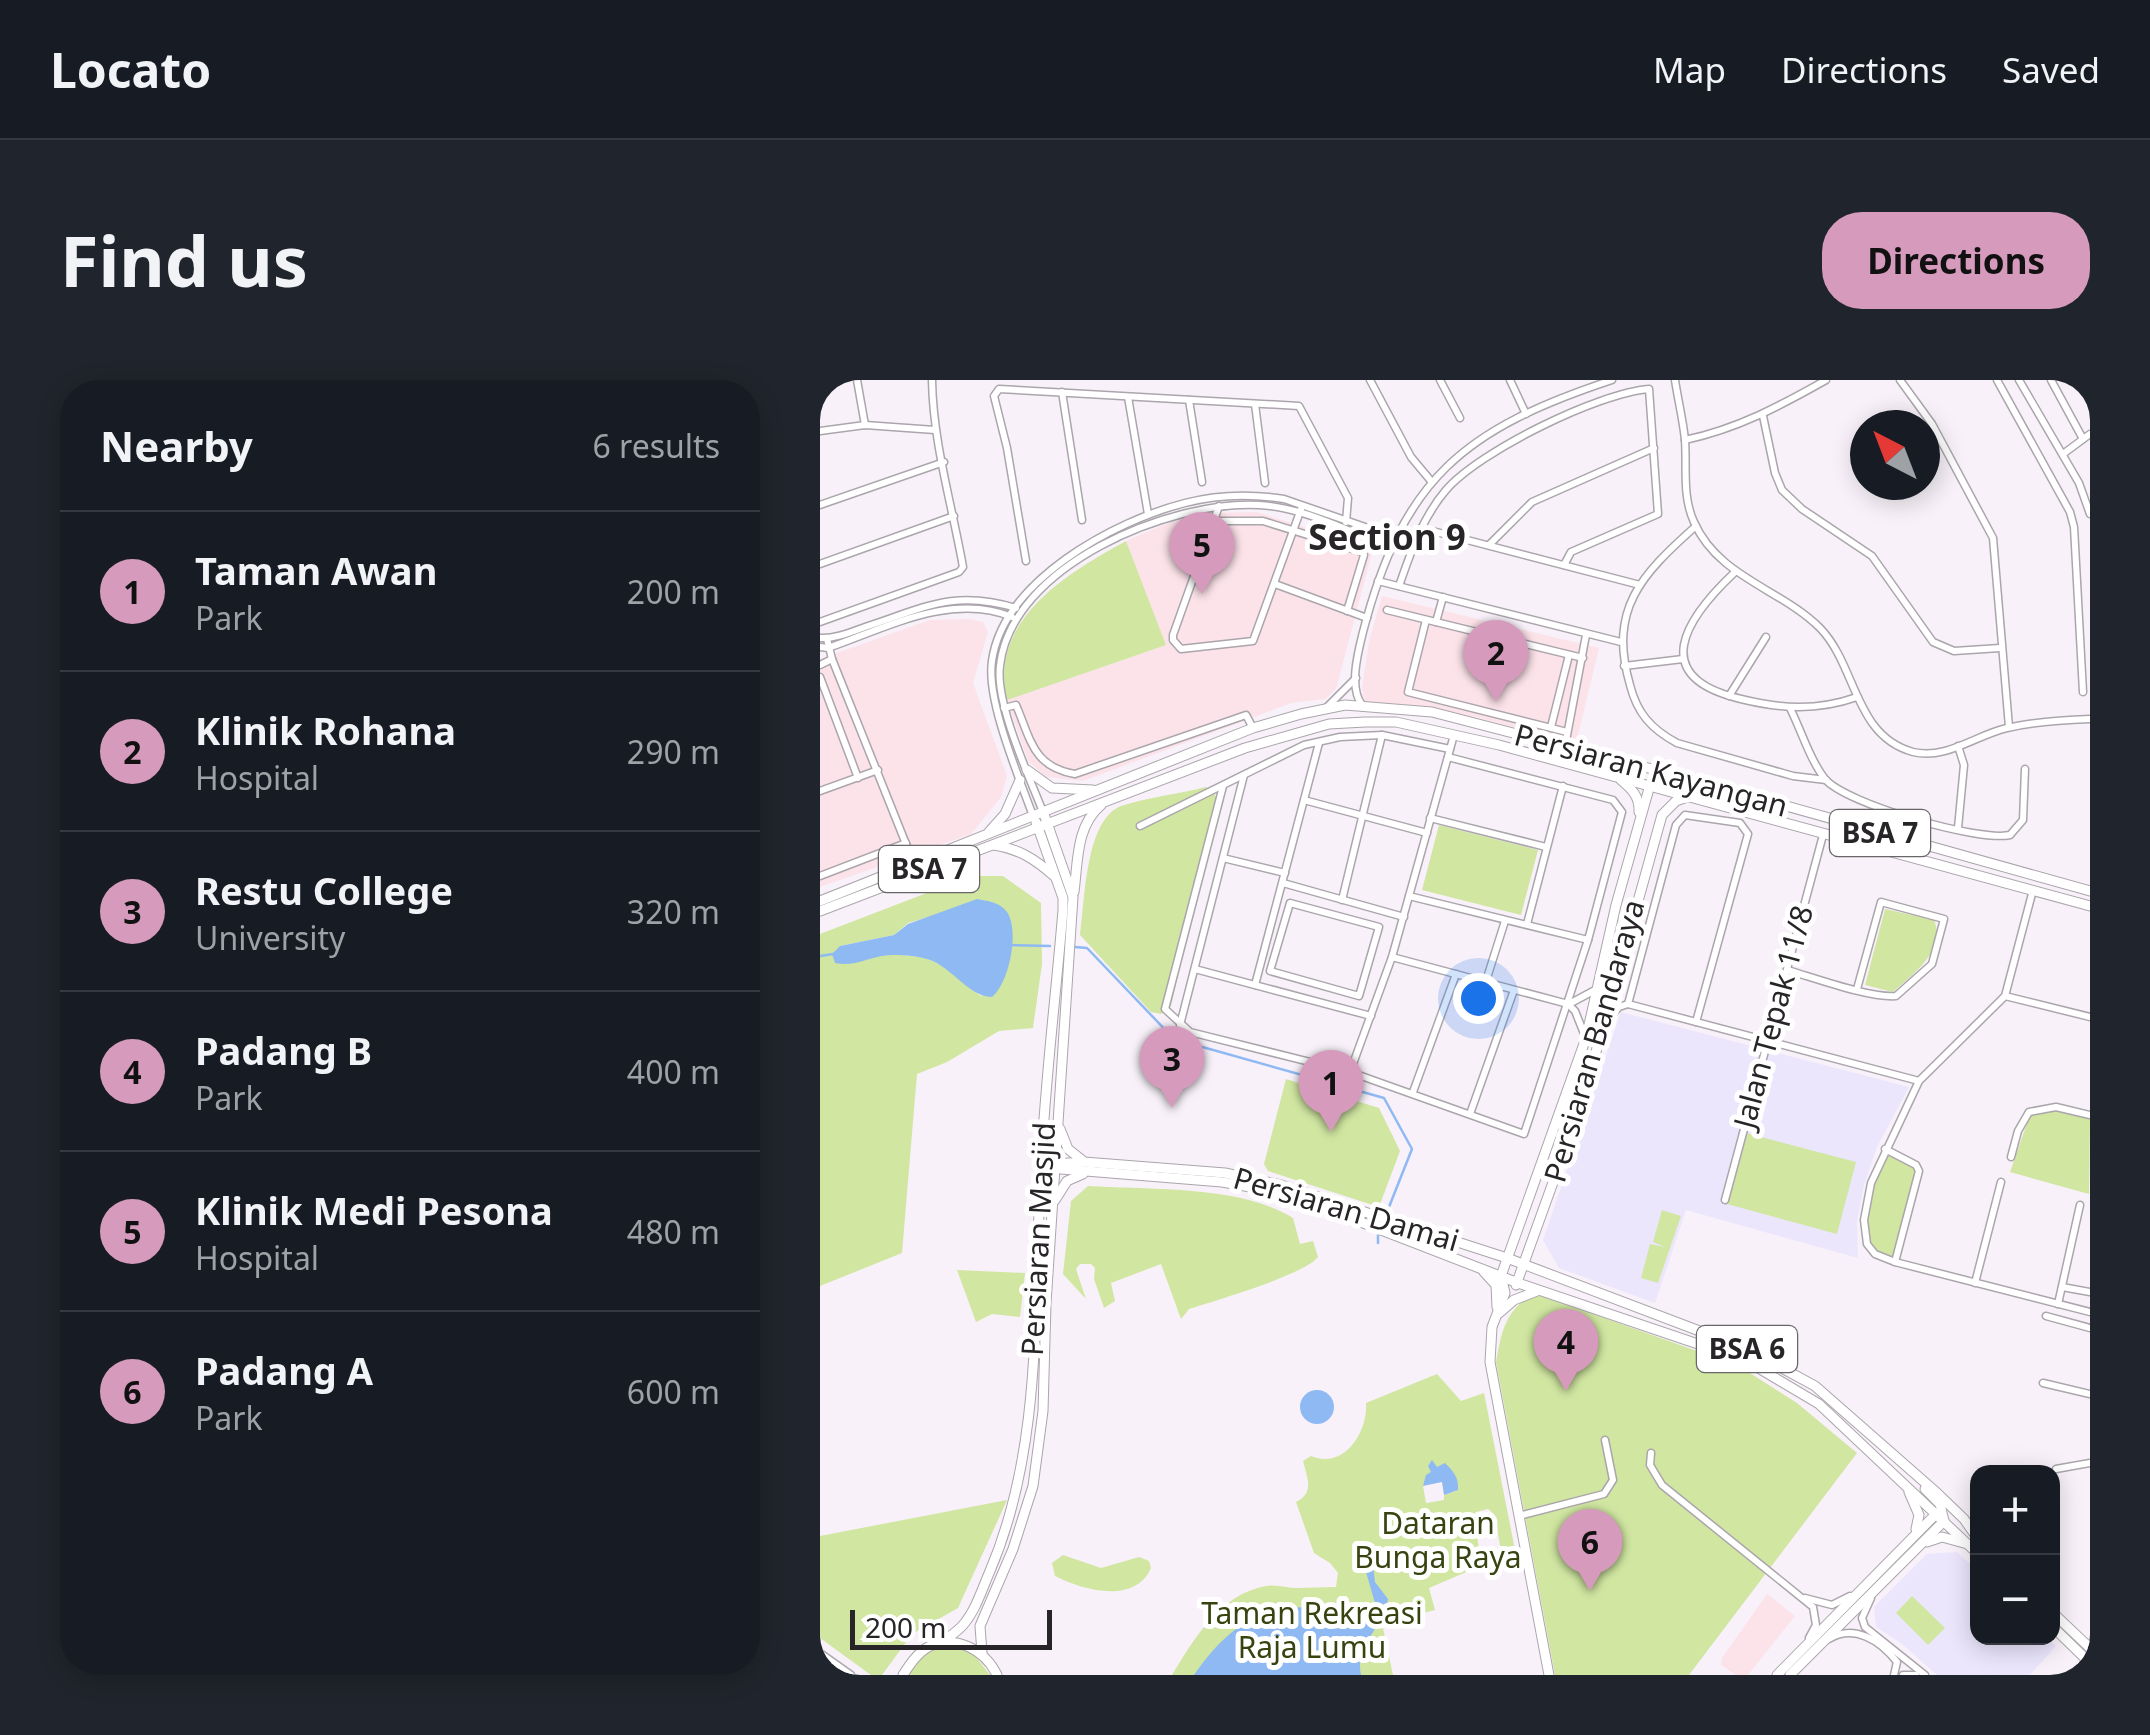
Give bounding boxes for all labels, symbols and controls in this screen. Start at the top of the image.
text: Locato [50,37,211,102]
text: Map [1653,46,1726,93]
text: Directions [1781,46,1947,93]
text: Saved [2002,46,2100,93]
text: Find us [60,212,308,308]
button: Directions [1822,212,2090,309]
north arrow [1850,410,1940,500]
text: Nearby [100,417,253,474]
text: 6 results [593,424,720,467]
pin: 5 [1170,512,1234,594]
district label: Section 9 [1308,513,1466,560]
text: Taman Awan [195,544,437,596]
text: 1 [123,570,142,613]
text: 200 m [627,570,720,613]
text: Park [195,596,263,639]
pin: 2 [1464,620,1528,702]
text: Klinik Rohana [195,704,456,756]
street label: Persiaran Kayangan [1510,713,1793,826]
text: 2 [123,730,142,773]
text: 290 m [627,730,720,773]
text: Hospital [195,756,319,799]
road number: BSA 7 [1830,810,1930,856]
road number: BSA 7 [879,846,979,892]
text: Restu College [195,864,453,916]
text: 3 [123,890,142,933]
text: 320 m [627,890,720,933]
street label: Persiaran Bandaraya [1534,894,1654,1187]
street label: Jalan Tepak 11/8 [1722,901,1822,1135]
text: University [195,916,345,959]
your location [1453,973,1504,1024]
text: Padang B [195,1024,372,1076]
pin: 3 [1140,1026,1204,1108]
text: 4 [123,1050,142,1093]
text: 400 m [627,1050,720,1093]
pin: 1 [1298,1050,1364,1132]
text: Park [195,1076,263,1119]
street label: Persiaran Masjid [1011,1121,1064,1357]
street label: Persiaran Damai [1229,1157,1464,1260]
text: Klinik Medi Pesona [195,1184,553,1236]
text: 5 [123,1210,142,1253]
text: 480 m [627,1210,720,1253]
text: Hospital [195,1236,319,1279]
pin: 4 [1534,1308,1598,1391]
road number: BSA 6 [1697,1326,1797,1372]
text: Padang A [195,1344,373,1396]
text: 6 [123,1370,142,1413]
text: 600 m [627,1370,720,1413]
text: Park [195,1396,263,1439]
map controls [1970,1465,2060,1645]
button: + [1970,1465,2060,1555]
park label: Dataran Bunga Raya [1354,1502,1522,1577]
pin: 6 [1558,1508,1622,1591]
button: − [1970,1555,2060,1645]
park label: Taman Rekreasi Raja Lumu [1201,1592,1423,1667]
scale bar [850,1605,1052,1650]
text: 200 m [865,1608,947,1646]

